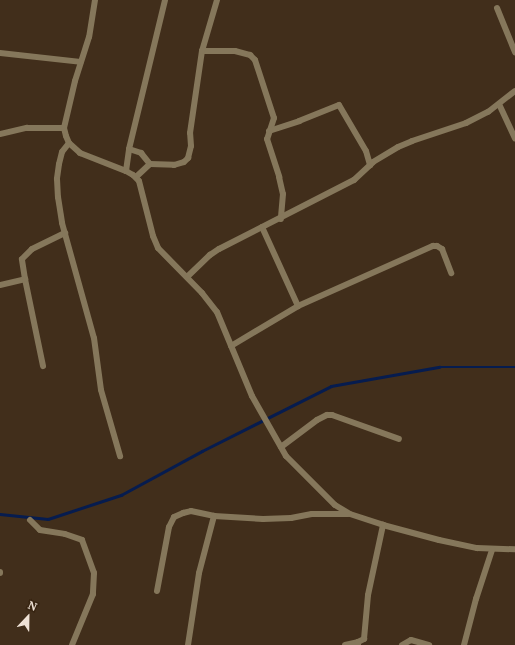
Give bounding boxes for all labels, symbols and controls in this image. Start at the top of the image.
north arrow [8,597,48,637]
text: N [26,597,40,614]

